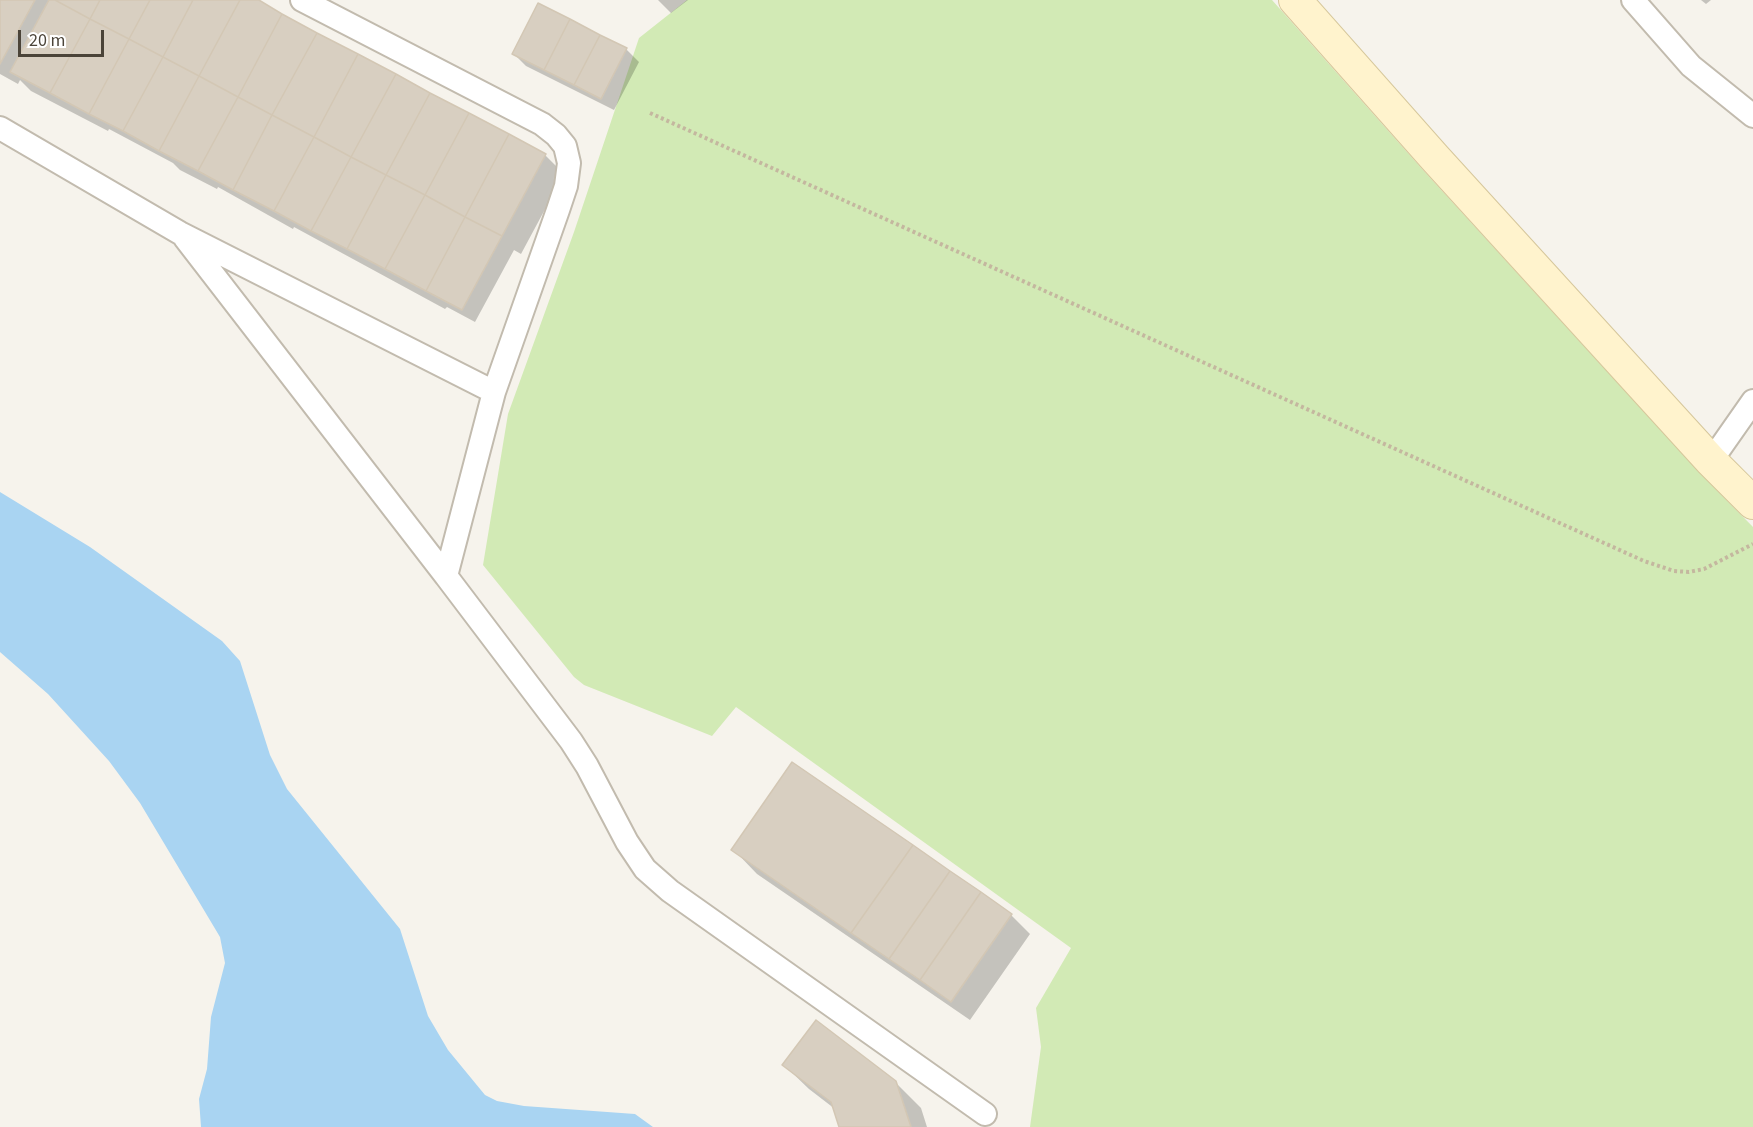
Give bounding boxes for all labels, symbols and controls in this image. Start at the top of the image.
scale bar [21,18,106,56]
text: 20 m [29,28,65,53]

